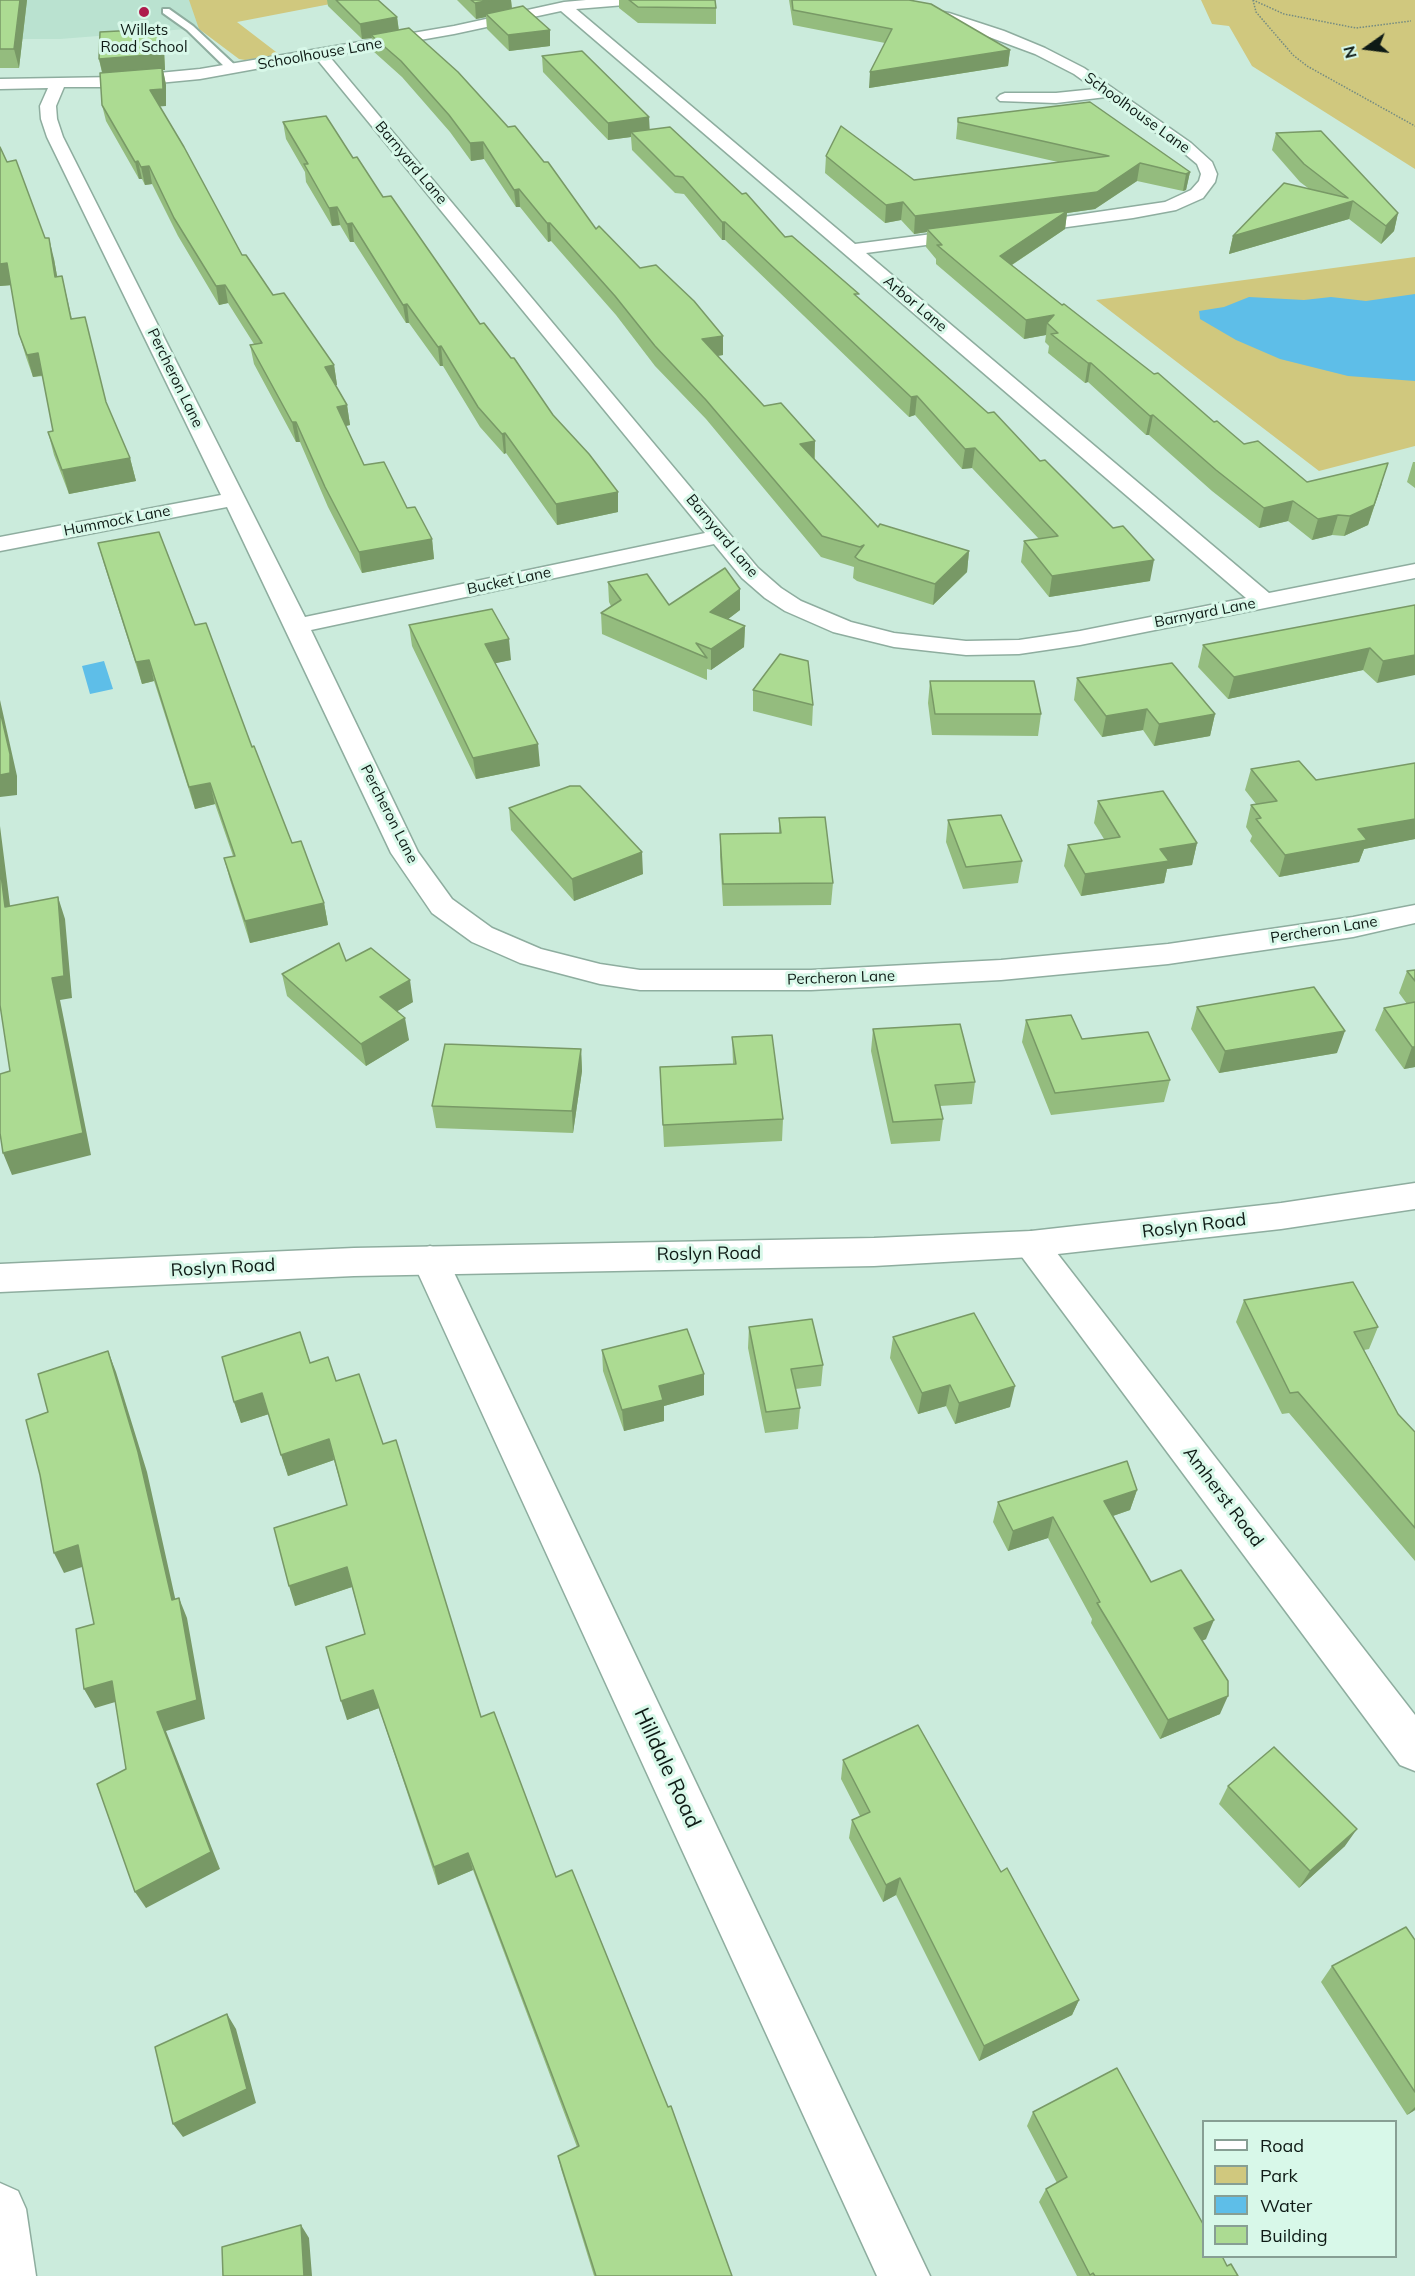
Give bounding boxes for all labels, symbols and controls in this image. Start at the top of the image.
marker: Willets Road School [137,5,151,19]
north arrow [1337,18,1397,78]
place label: Willets Road School [101,21,187,56]
street label: Schoolhouse Lane [256,34,384,74]
text: N [1338,44,1361,61]
street label: Schoolhouse Lane [1081,69,1193,157]
street label: Barnyard Lane [371,118,451,208]
street label: Arbor Lane [880,272,950,336]
street label: Percheron Lane [143,325,207,431]
street label: Barnyard Lane [682,491,762,581]
street label: Hummock Lane [62,502,172,540]
street label: Bucket Lane [465,563,553,599]
street label: Barnyard Lane [1153,594,1257,632]
street label: Percheron Lane [356,762,422,866]
street label: Percheron Lane [1269,913,1379,947]
street label: Percheron Lane [787,967,895,989]
street label: Roslyn Road [1141,1209,1247,1243]
street label: Roslyn Road [656,1242,762,1266]
street label: Roslyn Road [170,1254,276,1282]
street label: Amherst Road [1178,1443,1268,1551]
street label: Hilldale Road [628,1704,706,1832]
legend [1202,2120,1397,2258]
text: Road [1260,2134,1304,2157]
text: Park [1260,2164,1298,2187]
text: Water [1260,2194,1312,2217]
text: Building [1260,2224,1328,2247]

